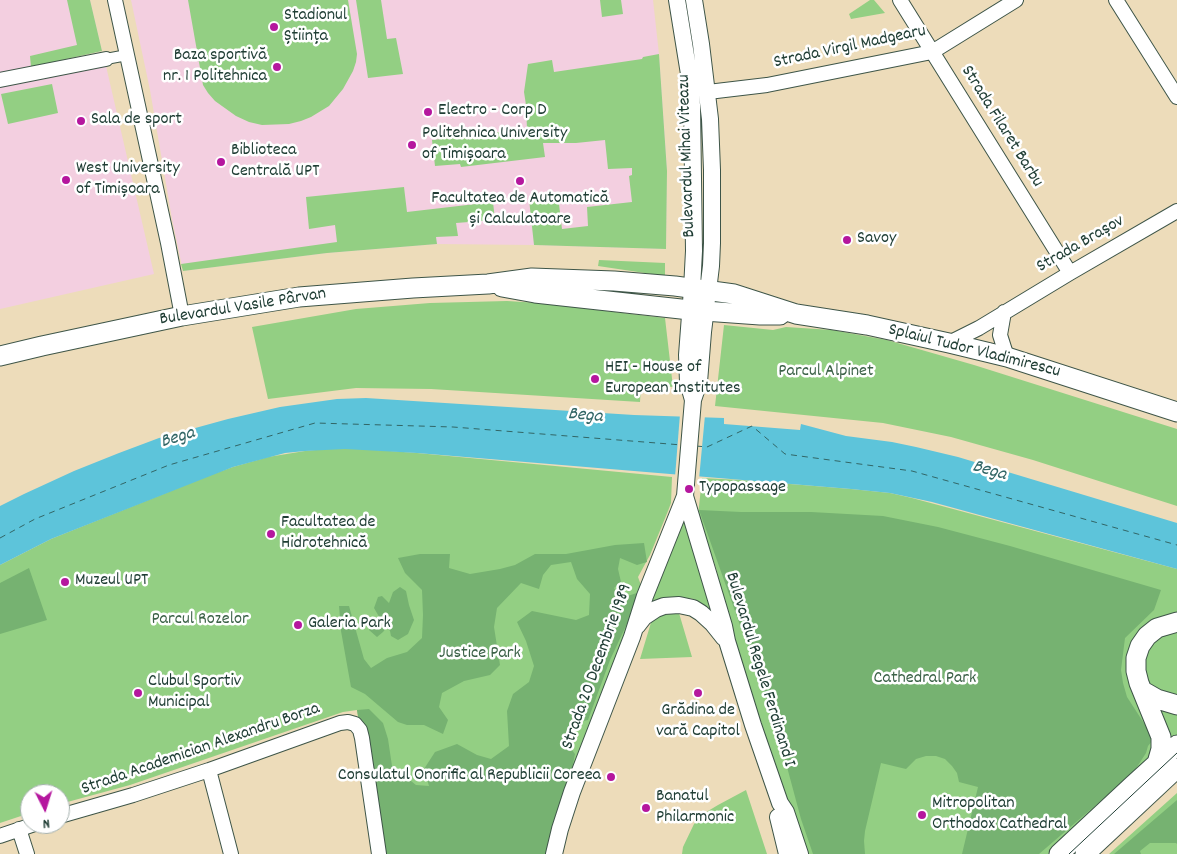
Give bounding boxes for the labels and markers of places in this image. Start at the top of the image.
place label: Stadionul Știința [284,6,347,48]
marker: Stadionul Știința [268,21,280,33]
place label: Baza sportivă nr. 1 Politehnica [163,46,267,88]
marker: Baza sportivă nr. 1 Politehnica [271,61,283,73]
place label: Electro - Corp D [438,101,547,123]
marker: Electro - Corp D [422,106,434,118]
place label: Sala de sport [91,110,182,132]
marker: Sala de sport [75,115,87,127]
place label: Politehnica University of Timișoara [422,124,567,166]
marker: Politehnica University of Timișoara [406,139,418,151]
place label: Biblioteca Centrală UPT [231,141,319,183]
marker: Biblioteca Centrală UPT [215,156,227,168]
place label: West University of Timișoara [76,159,180,202]
marker: West University of Timișoara [60,174,72,186]
marker: Facultatea de Automatică și Calculatoare [514,175,526,187]
place label: Facultatea de Automatică și Calculatoare [431,189,609,232]
place label: Savoy [857,229,896,251]
marker: Savoy [841,234,853,246]
place label: HEI - House of European Institutes [605,358,741,400]
marker: HEI - House of European Institutes [589,373,601,385]
place label: Typopassage [699,478,786,500]
marker: Typopassage [683,483,695,495]
place label: Facultatea de Hidrotehnică [281,513,375,556]
marker: Facultatea de Hidrotehnică [265,528,277,540]
place label: Muzeul UPT [75,571,148,593]
marker: Muzeul UPT [59,576,71,588]
place label: Galeria Park [308,614,391,636]
marker: Galeria Park [292,619,304,631]
place label: Clubul Sportiv Municipal [148,672,241,714]
marker: Clubul Sportiv Municipal [132,687,144,699]
marker: Grădina de vară Capitol [692,687,704,699]
place label: Grădina de vară Capitol [656,701,740,744]
place label: Consulatul Onorific al Republicii Coreea [338,766,601,788]
marker: Consulatul Onorific al Republicii Coreea [605,771,617,783]
place label: Banatul Philarmonic [656,787,734,830]
place label: Mitropolitan Orthodox Cathedral [932,794,1067,836]
marker: Banatul Philarmonic [640,802,652,814]
marker: Mitropolitan Orthodox Cathedral [916,809,928,821]

